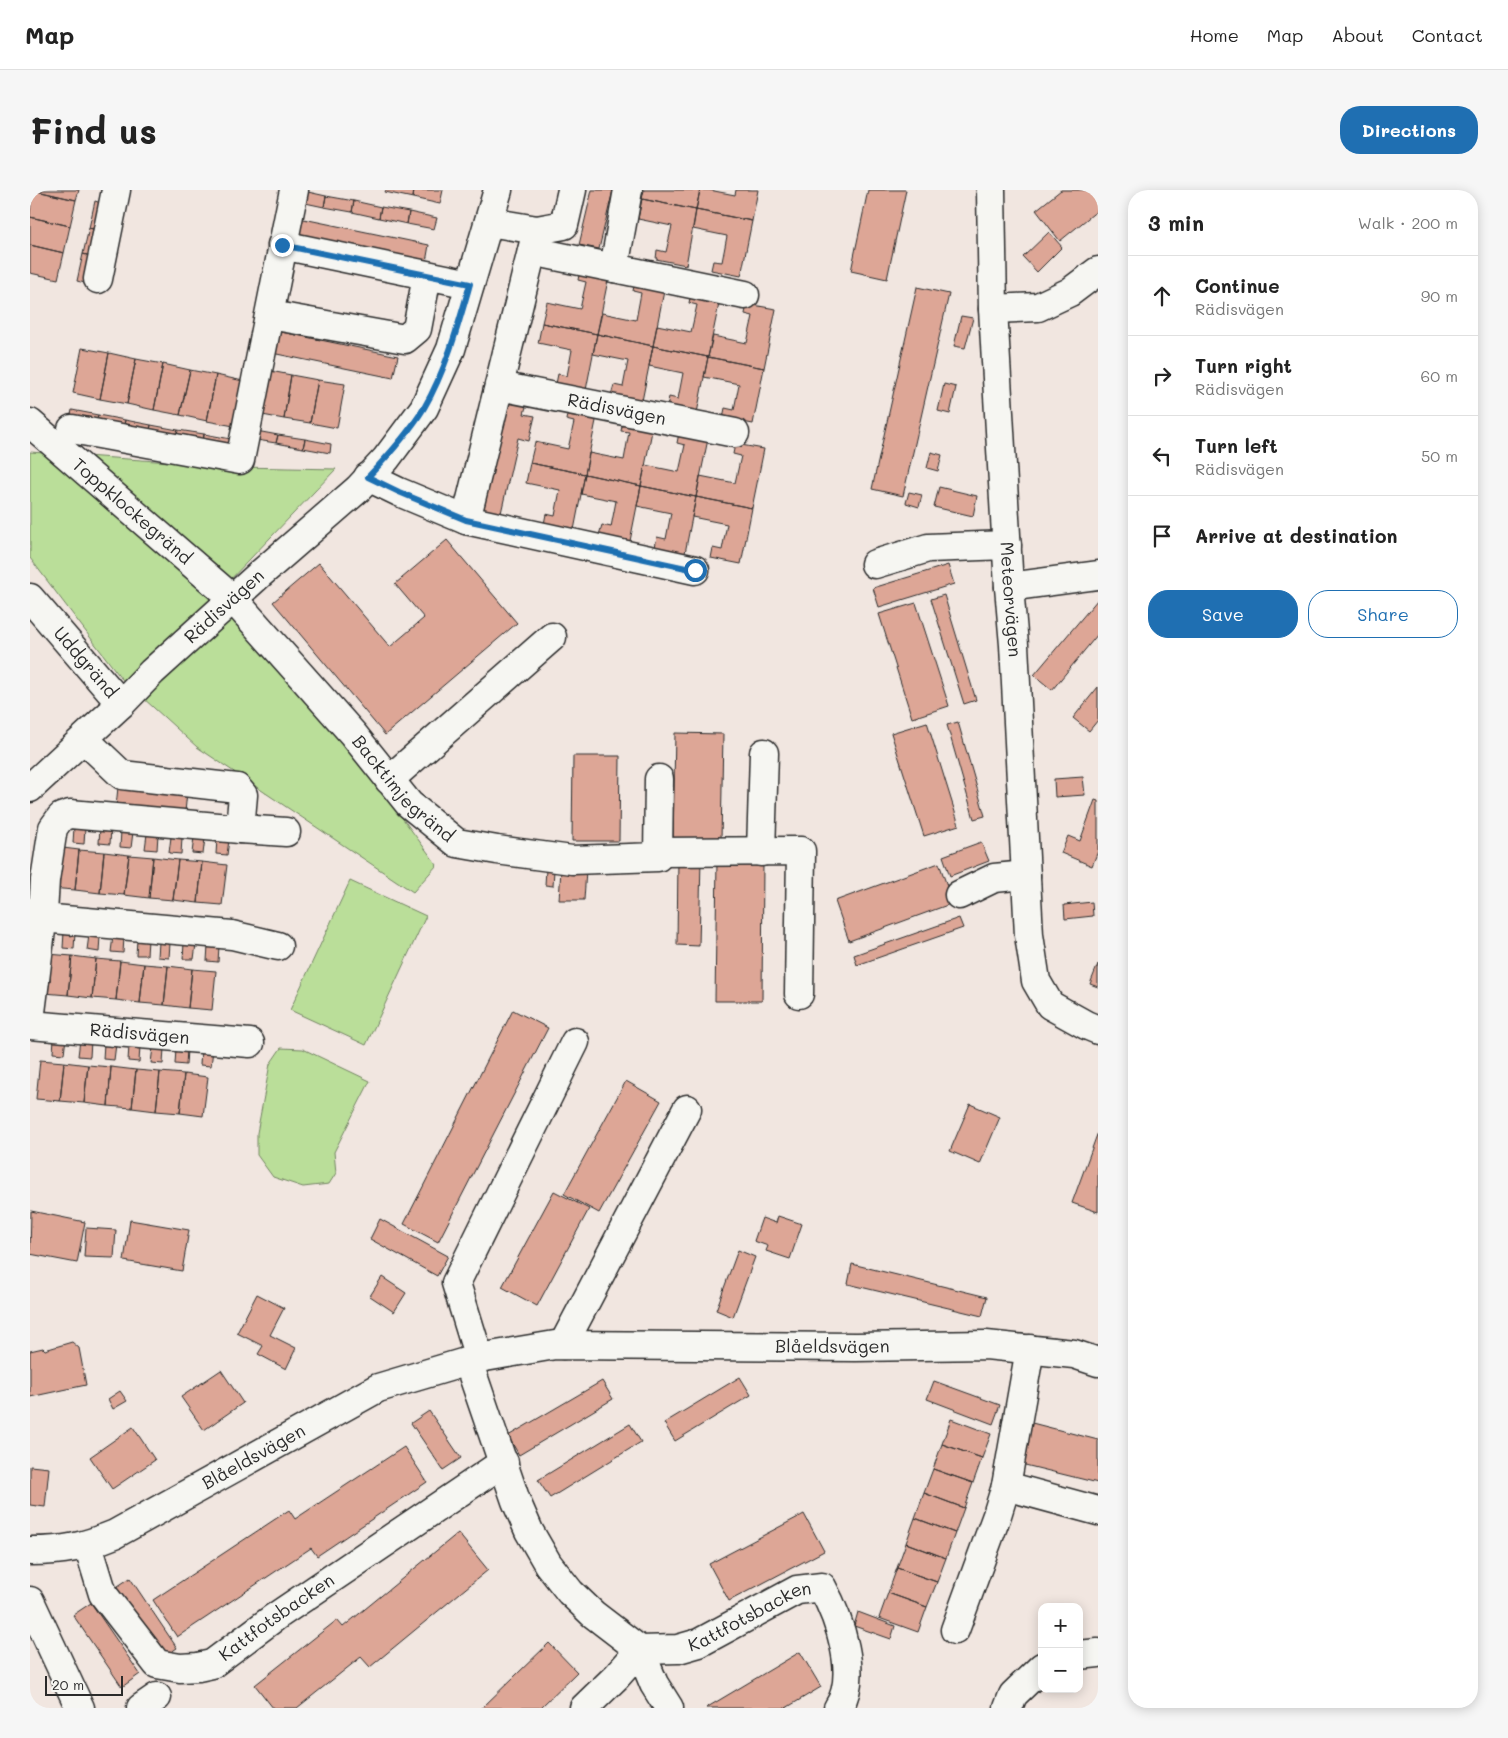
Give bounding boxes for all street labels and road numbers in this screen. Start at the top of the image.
street label: Rädisvägen [565,387,668,430]
street label: Toppklockegränd [68,452,198,569]
street label: Meteorvägen [995,541,1028,658]
street label: Rädisvägen [179,563,269,648]
street label: Uddgränd [49,621,124,703]
street label: Backtimjegränd [347,730,460,847]
street label: Rädisvägen [89,1017,191,1049]
street label: Blåeldsvägen [775,1333,890,1358]
street label: Blåeldsvägen [197,1418,309,1494]
street label: Kattfotsbacken [213,1567,339,1666]
street label: Kattfotsbacken [685,1575,812,1657]

